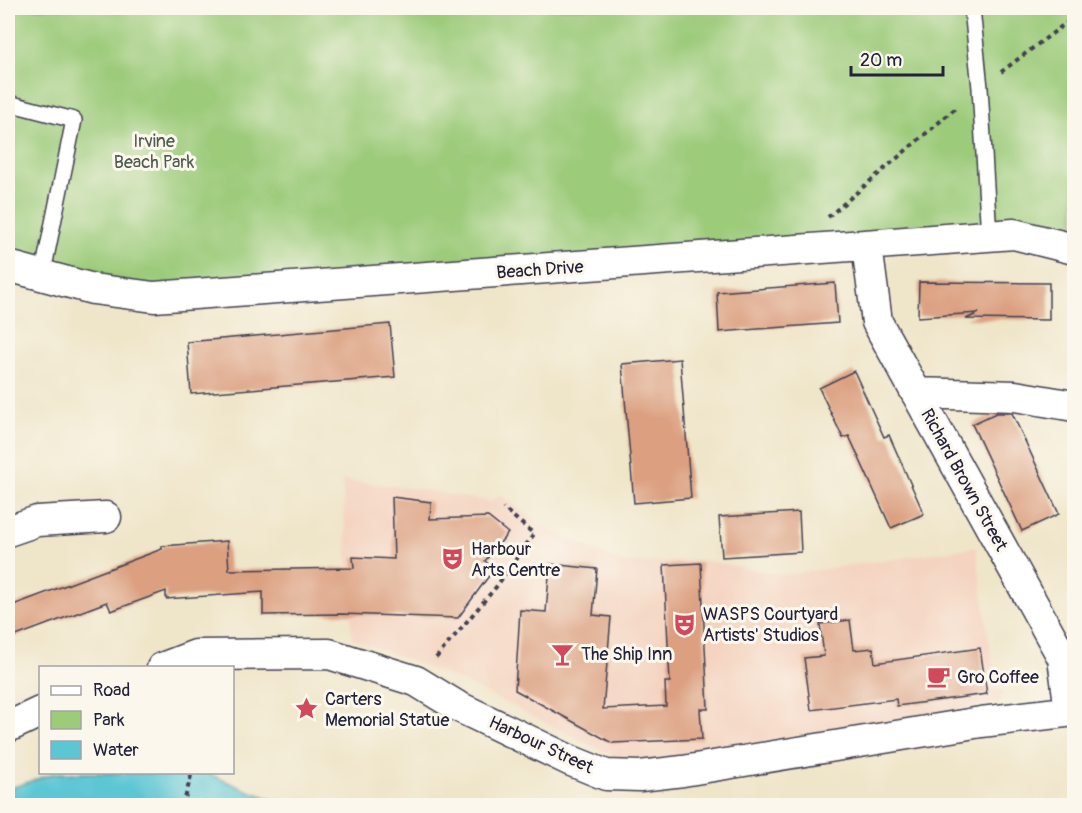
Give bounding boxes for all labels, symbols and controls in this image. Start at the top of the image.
scale bar [851,39,942,77]
text: 20 m [860,49,902,72]
park label: Irvine Beach Park [114,130,195,174]
street label: Beach Drive [496,255,584,285]
street label: Richard Brown Street [915,405,1013,556]
place label: Harbour Arts Centre [471,538,560,582]
theatre icon: Harbour Arts Centre [440,546,466,572]
place label: WASPS Courtyard Artists' Studios [703,603,838,647]
theatre icon: WASPS Courtyard Artists' Studios [672,611,698,637]
bar icon: The Ship Inn [550,641,576,667]
place label: The Ship Inn [581,643,672,666]
cafe icon: Gro Coffee [926,664,952,690]
legend [39,666,234,774]
place label: Gro Coffee [957,666,1039,689]
text: Road [93,679,130,702]
place label: Carters Memorial Statue [325,688,449,732]
place icon: Carters Memorial Statue [294,696,320,722]
text: Park [93,709,125,732]
street label: Harbour Street [485,711,598,780]
text: Water [93,739,139,762]

